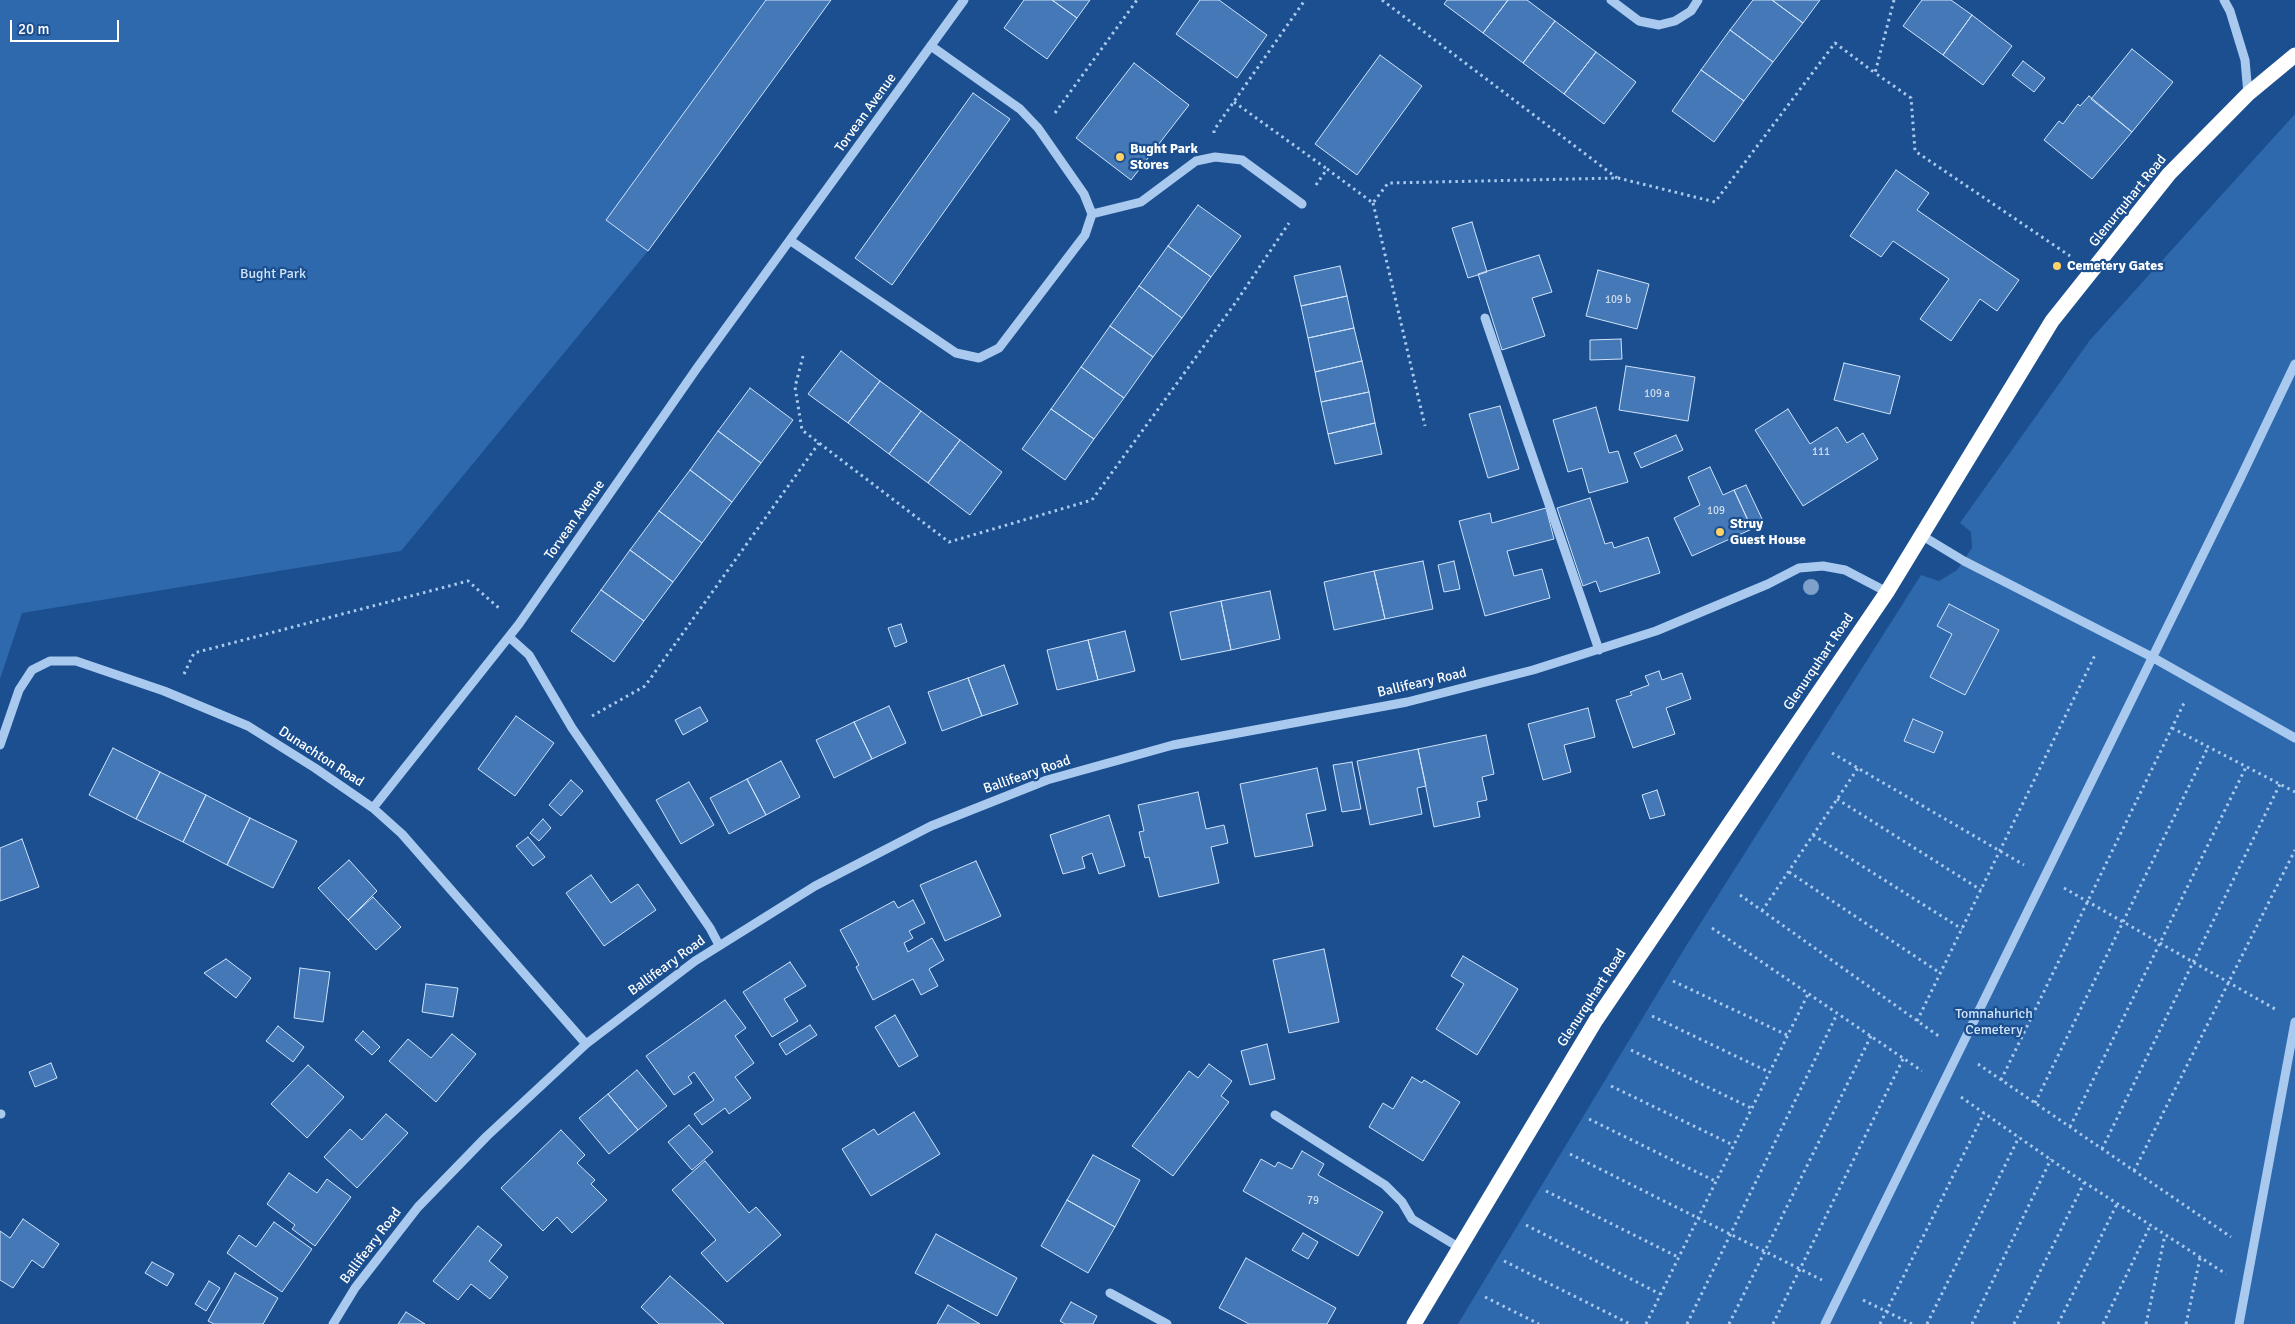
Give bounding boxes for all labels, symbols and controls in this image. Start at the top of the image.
scale bar [12,10,121,42]
text: 20 m [18,20,49,38]
street label: Torvean Avenue [832,70,900,156]
place label: Bught Park Stores [1130,141,1198,174]
marker: Bught Park Stores [1114,151,1126,163]
street label: Glenurquhart Road [2086,152,2170,250]
place label: Cemetery Gates [2067,258,2163,274]
marker: Cemetery Gates [2051,260,2063,272]
park label: Bught Park [240,266,306,282]
house number: 109 b [1605,293,1631,307]
house number: 109 a [1644,387,1670,401]
house number: 111 [1812,445,1830,459]
street label: Torvean Avenue [541,477,609,563]
house number: 109 [1707,504,1725,518]
place label: Struy Guest House [1730,516,1806,548]
marker: Struy Guest House [1714,526,1726,538]
street label: Glenurquhart Road [1780,610,1858,714]
street label: Ballifeary Road [1376,665,1468,701]
street label: Dunachton Road [275,723,367,791]
street label: Ballifeary Road [981,752,1073,798]
street label: Ballifeary Road [625,932,709,1000]
street label: Glenurquhart Road [1554,946,1630,1050]
park label: Tomnahurich Cemetery [1955,1006,2033,1038]
house number: 79 [1307,1194,1319,1208]
street label: Ballifeary Road [337,1205,405,1287]

